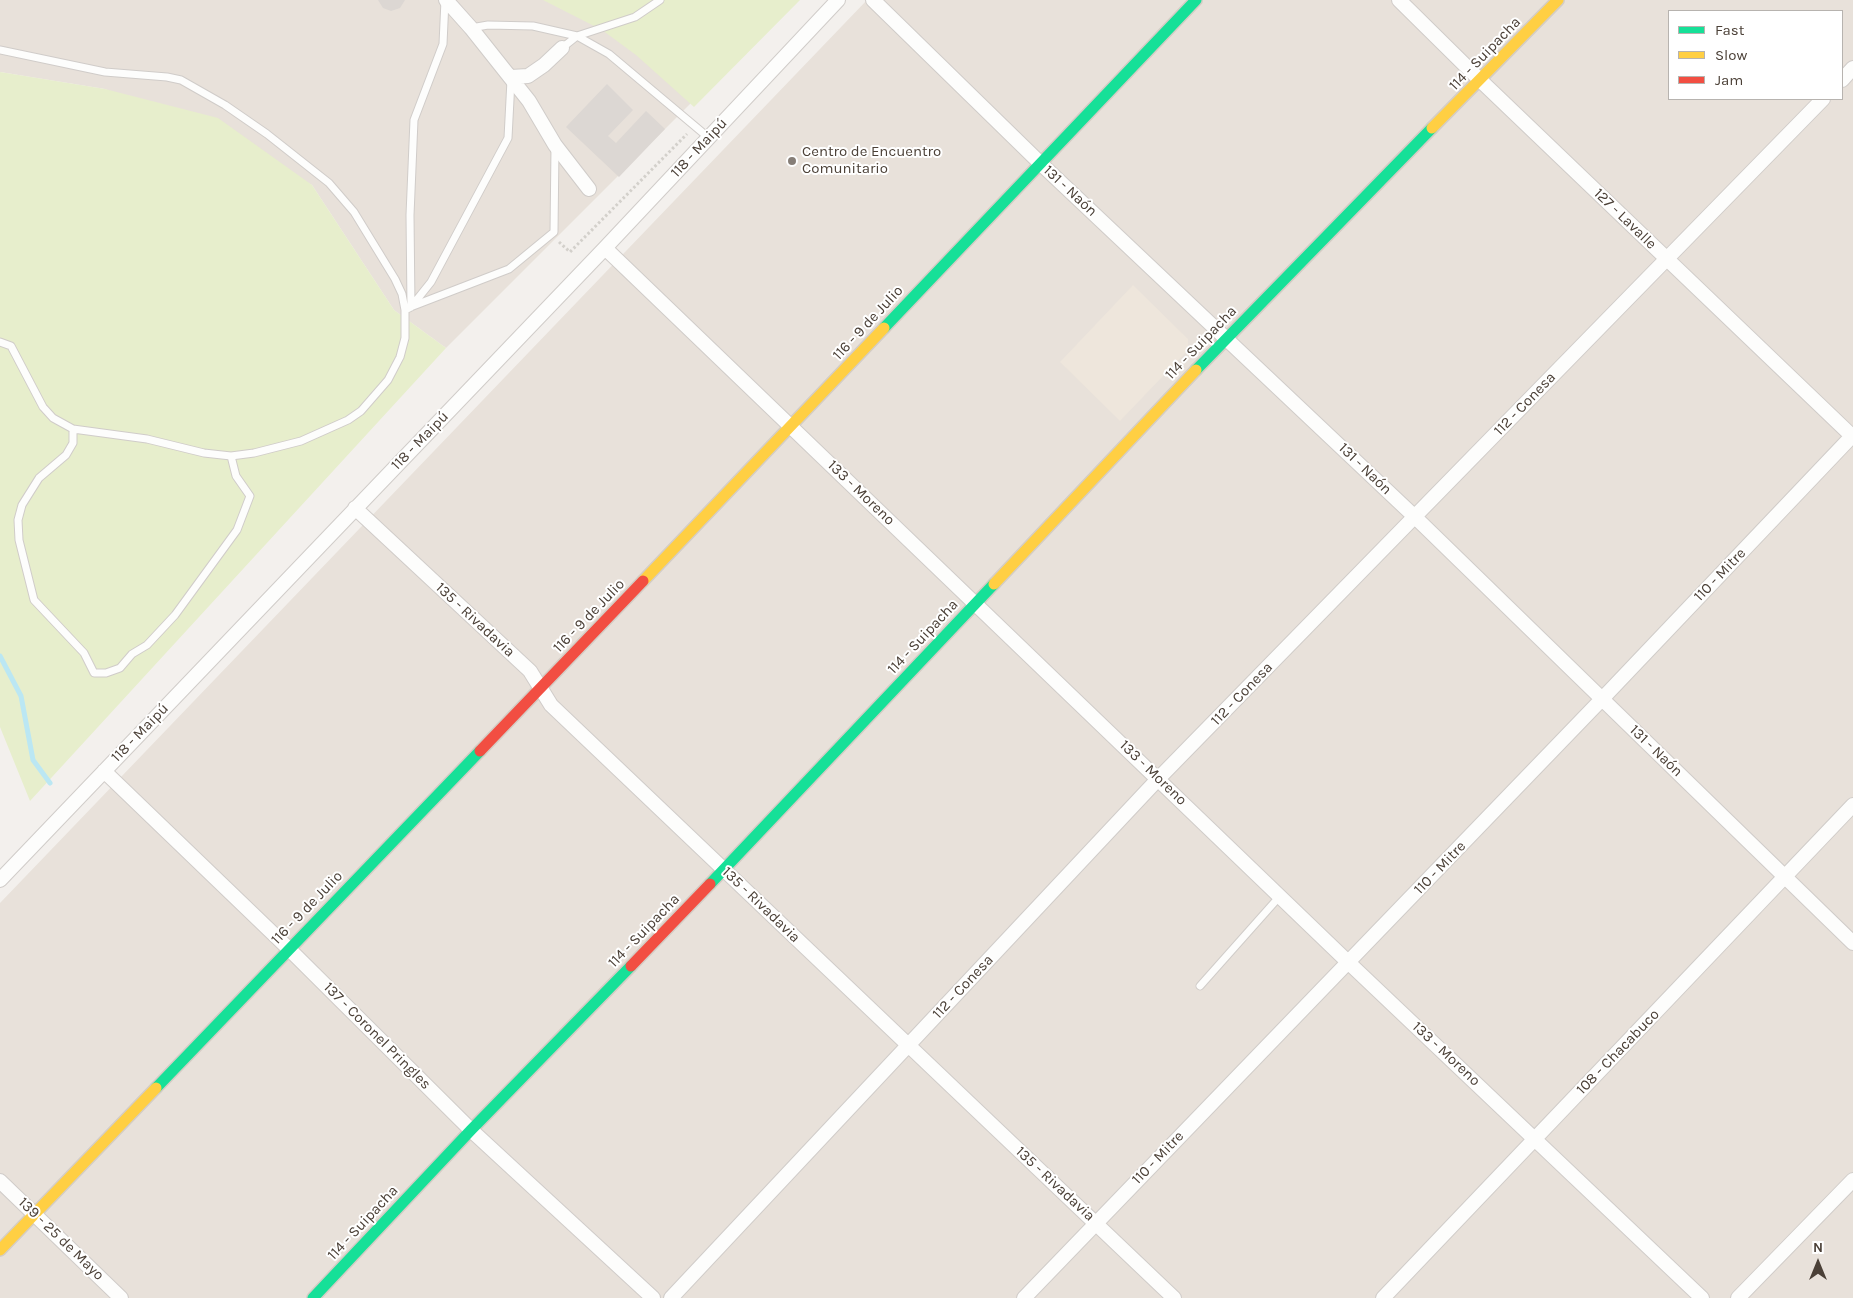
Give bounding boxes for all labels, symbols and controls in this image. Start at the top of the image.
legend [1668,10,1843,100]
street label: 114 - Suipacha [1445,13,1525,95]
text: Fast [1715,21,1744,39]
text: Slow [1715,46,1747,64]
text: Jam [1715,71,1743,89]
street label: 118 - Maipú [667,115,731,181]
place label: Centro de Encuentro Comunitario [802,143,941,178]
marker: Centro de Encuentro Comunitario [786,155,798,167]
street label: 131 - Naón [1039,162,1101,220]
street label: 127 - Lavalle [1590,185,1660,253]
street label: 116 - 9 de Julio [829,282,907,364]
street label: 114 - Suipacha [1161,302,1241,384]
street label: 112 - Conesa [1490,369,1560,439]
street label: 118 - Maipú [388,408,452,474]
street label: 131 - Naón [1335,439,1395,499]
street label: 133 - Moreno [824,457,898,529]
street label: 110 - Mitre [1690,545,1750,605]
street label: 116 - 9 de Julio [549,575,629,657]
street label: 135 - Rivadavia [432,579,518,661]
street label: 114 - Suipacha [884,596,962,678]
street label: 112 - Conesa [1207,659,1277,729]
street label: 118 - Maipú [108,700,172,766]
street label: 131 - Naón [1626,721,1686,781]
street label: 133 - Moreno [1116,737,1190,809]
street label: 110 - Mitre [1410,838,1470,898]
street label: 135 - Rivadavia [718,863,804,947]
street label: 116 - 9 de Julio [267,867,347,949]
street label: 114 - Suipacha [604,890,684,972]
street label: 112 - Conesa [929,951,997,1023]
street label: 137 - Coronel Pringles [320,979,434,1093]
street label: 108 - Chacabuco [1573,1006,1663,1098]
street label: 133 - Moreno [1408,1018,1484,1090]
street label: 110 - Mitre [1128,1128,1188,1188]
street label: 135 - Rivadavia [1012,1143,1098,1225]
street label: 114 - Suipacha [324,1182,402,1264]
street label: 139 - 25 de Mayo [15,1194,107,1284]
north arrow [1793,1238,1843,1288]
text: N [1813,1239,1823,1256]

